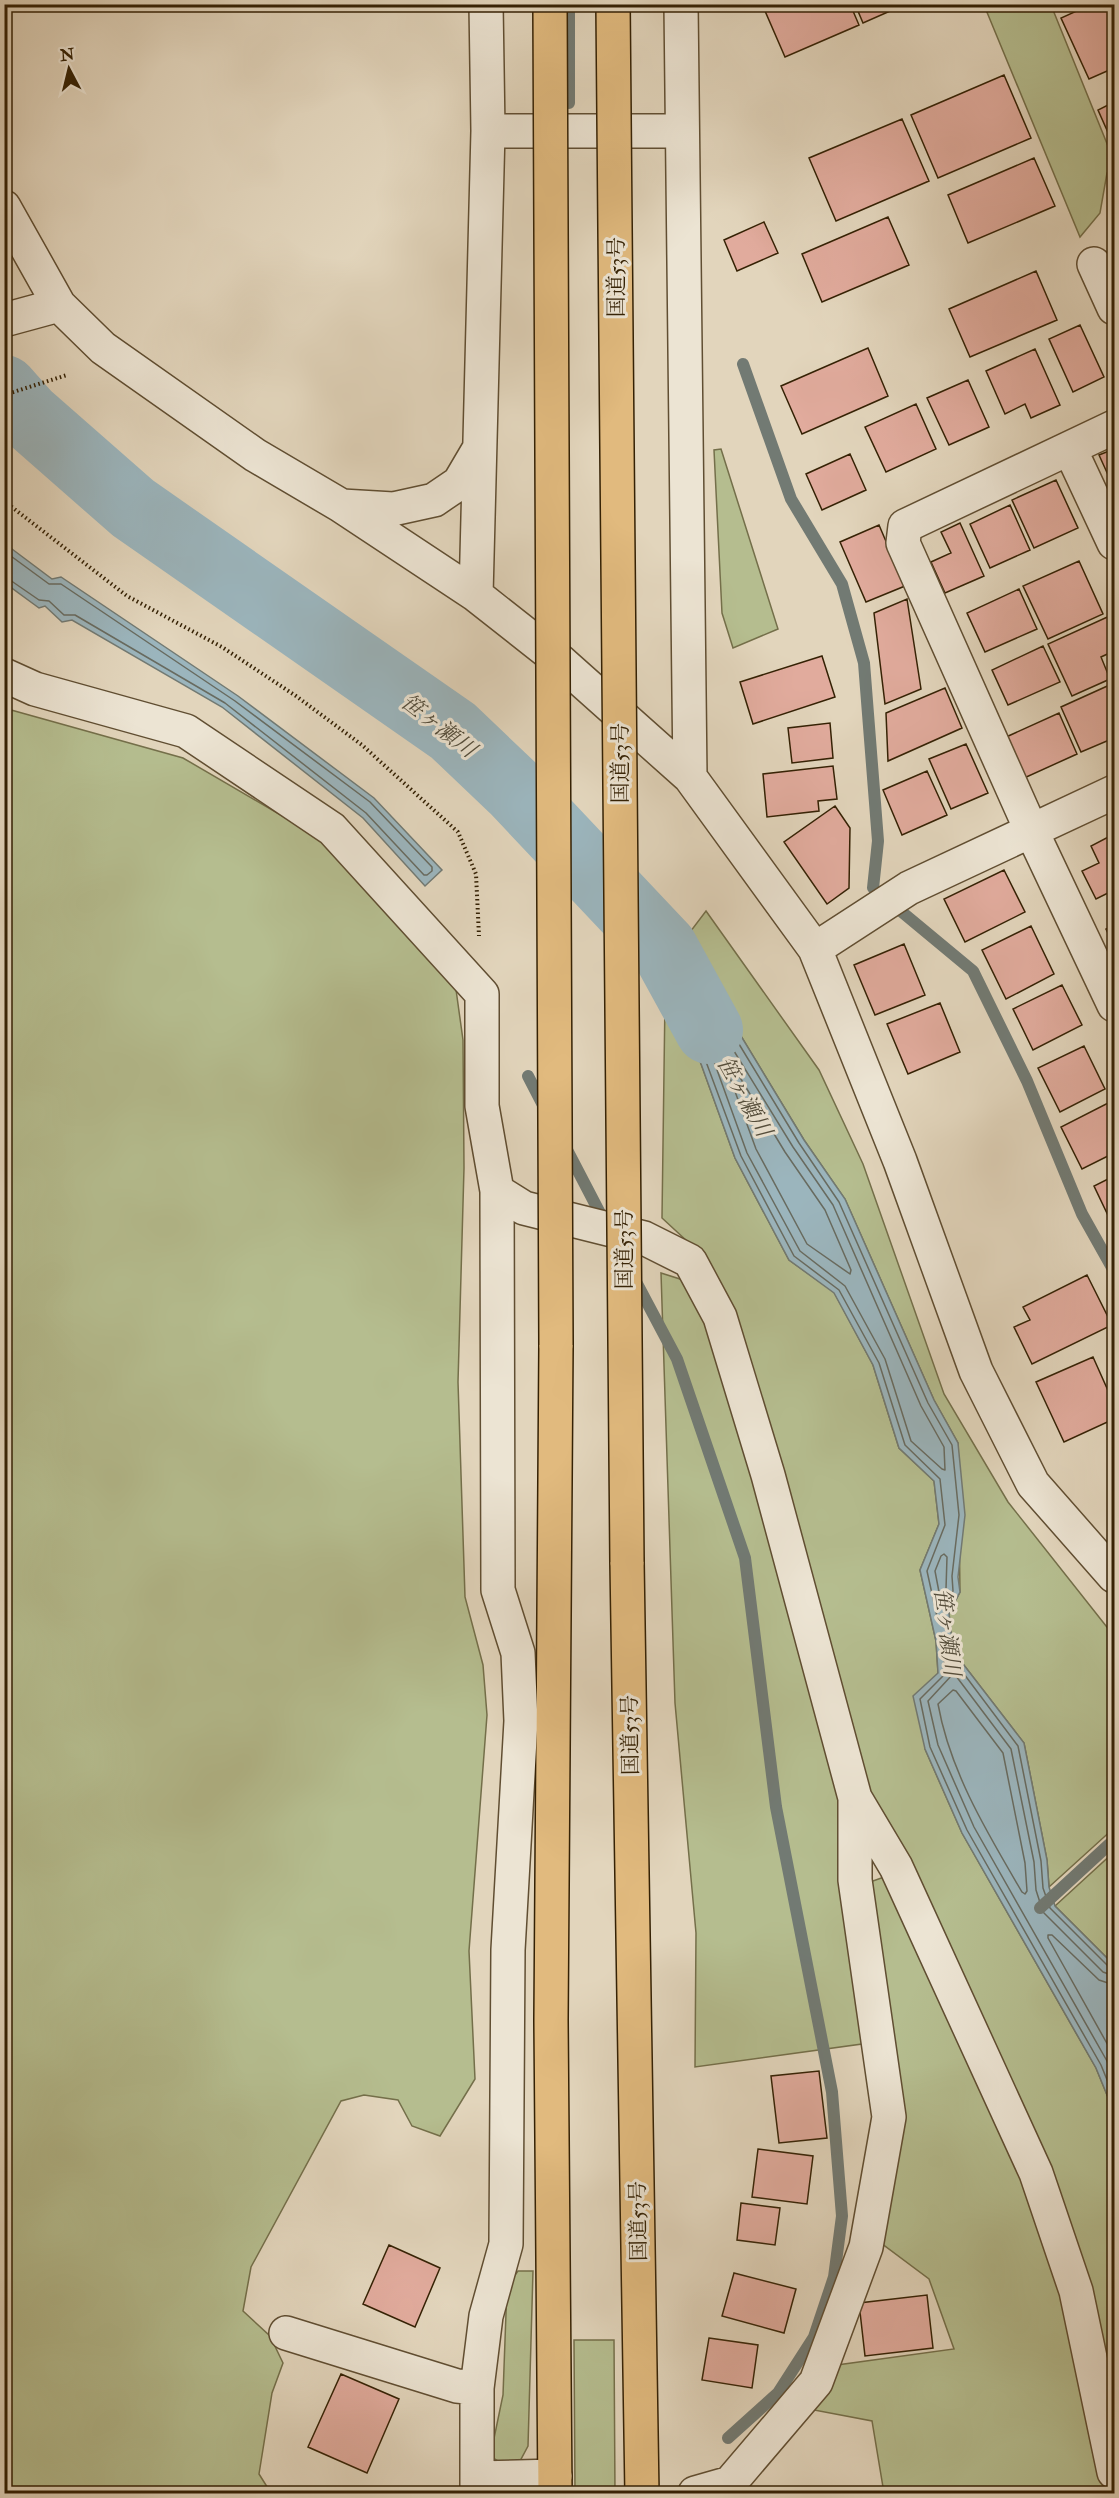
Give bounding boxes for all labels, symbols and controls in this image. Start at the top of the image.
north arrow [39,39,99,99]
text: N [58,44,76,66]
street label: 国道53号 [603,237,630,317]
water label: 笹ヶ瀬川 [395,688,483,765]
street label: 国道53号 [607,723,634,803]
water label: 笹ヶ瀬川 [711,1051,779,1143]
street label: 国道53号 [611,1209,638,1289]
water label: 笹ヶ瀬川 [928,1587,967,1679]
street label: 国道53号 [616,1695,645,1775]
street label: 国道53号 [624,2181,653,2261]

